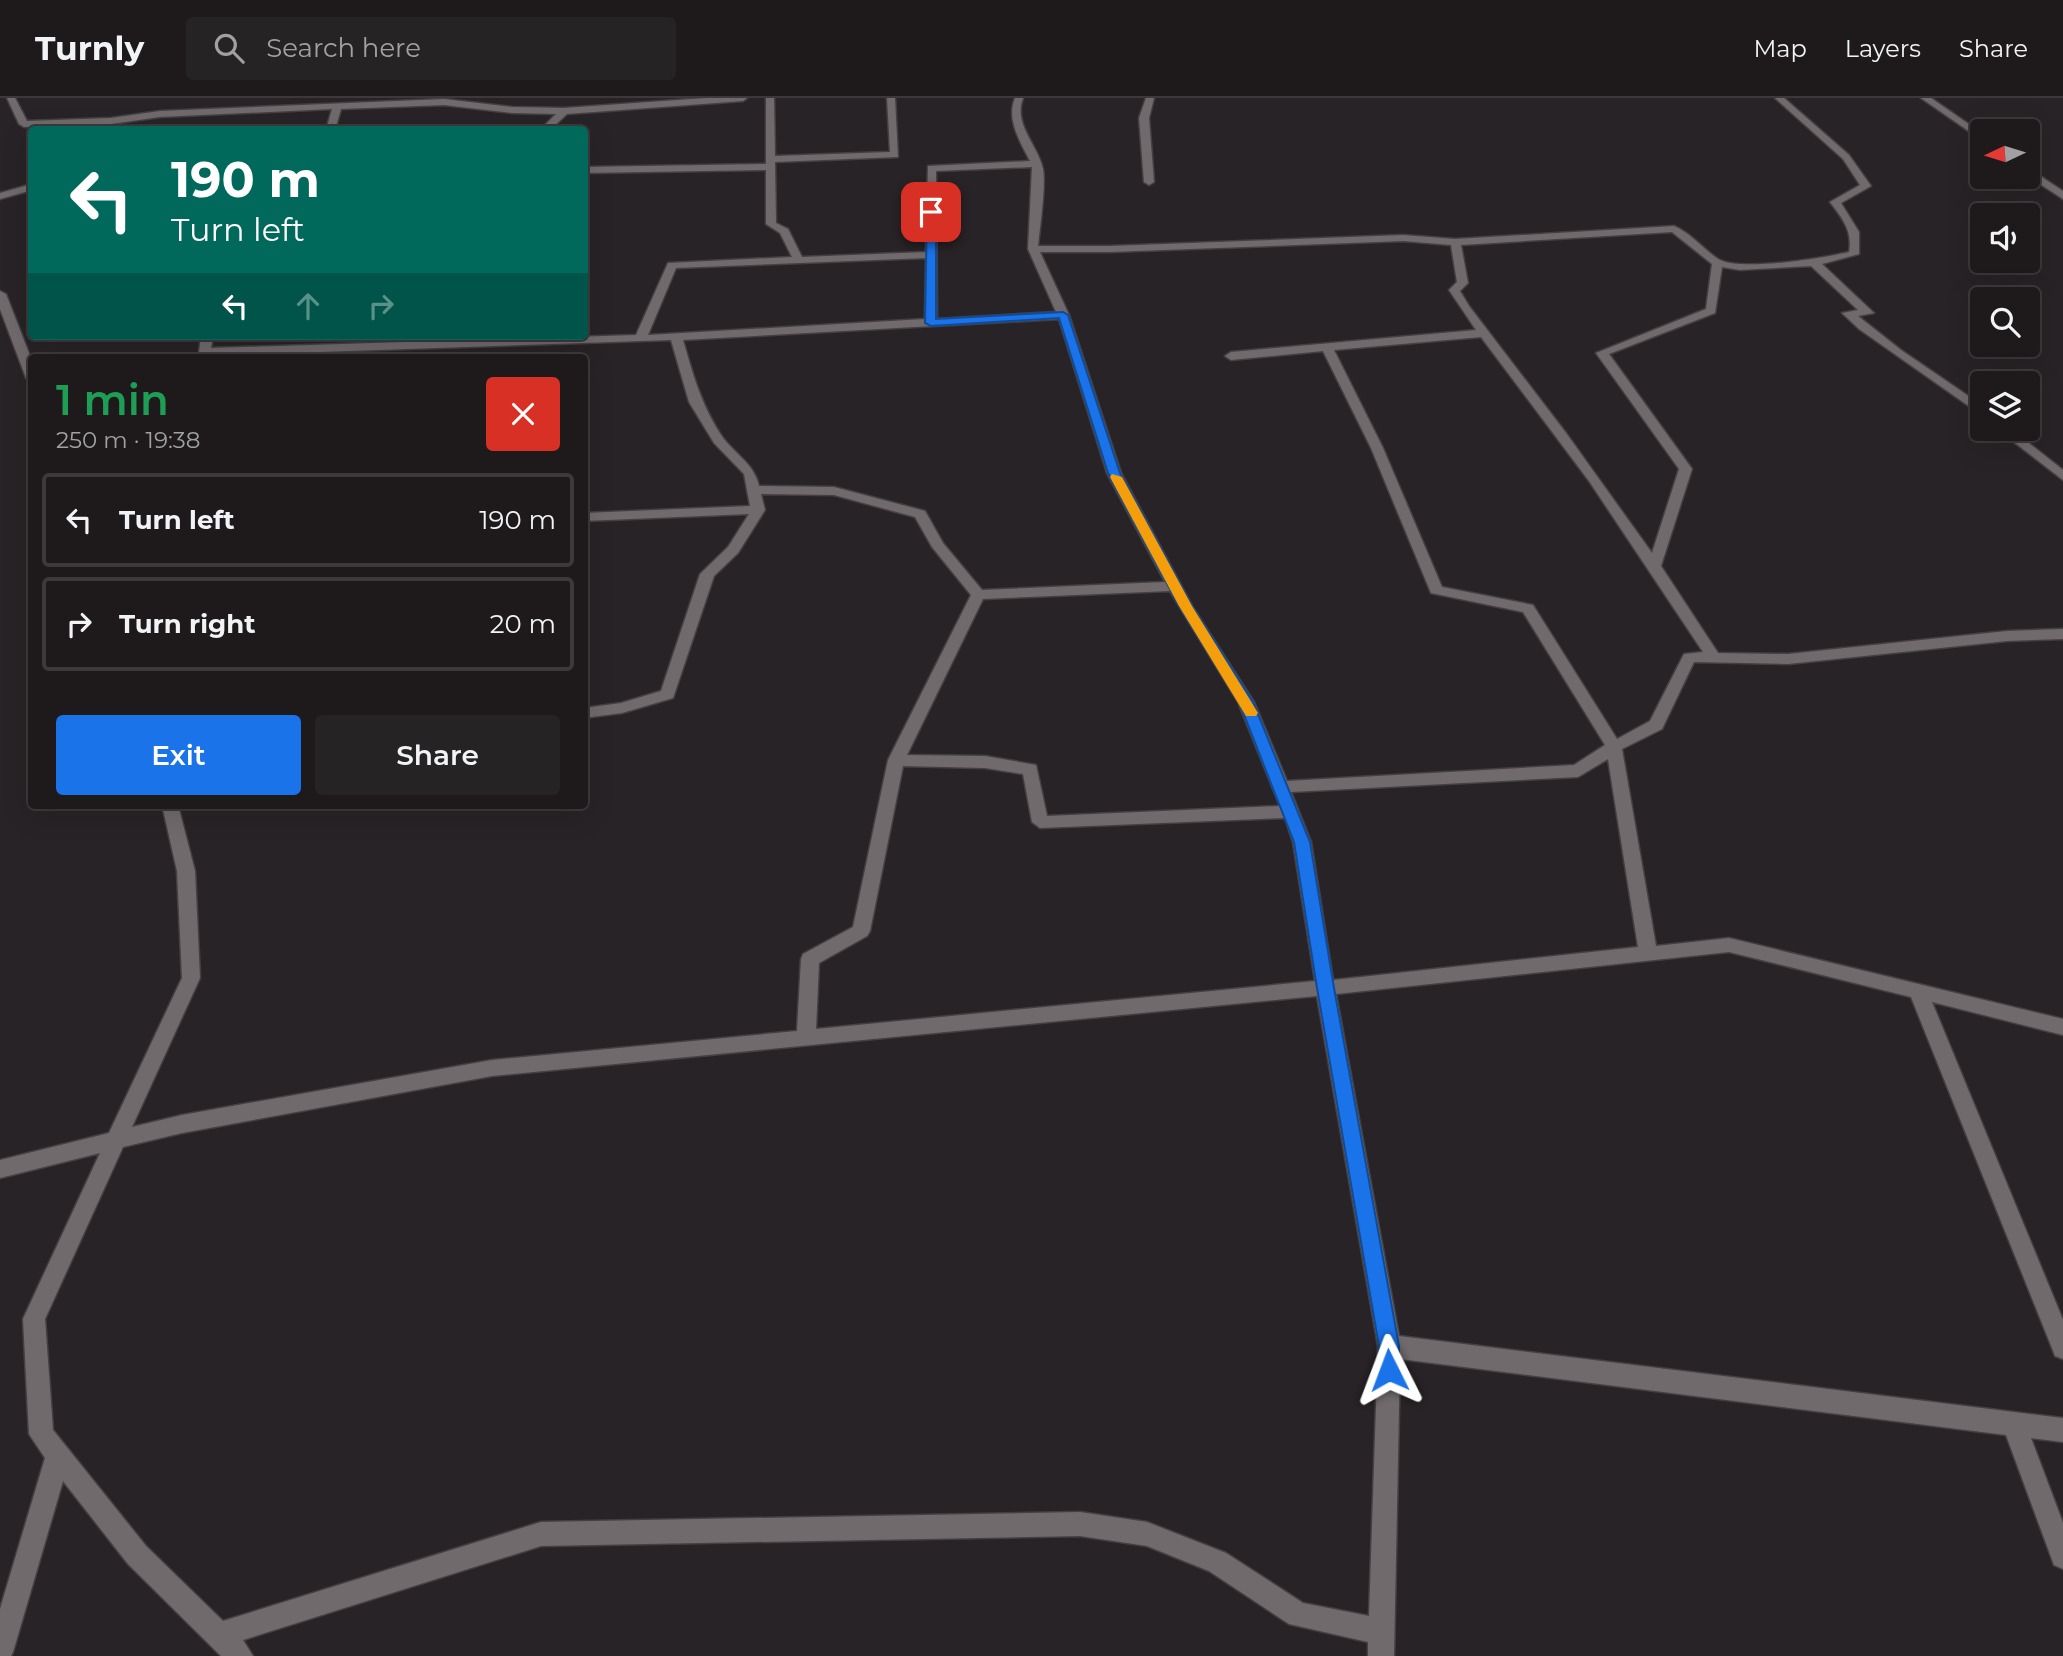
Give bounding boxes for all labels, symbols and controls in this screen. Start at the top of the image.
search box [186,17,676,80]
text: Turnly [35,28,144,68]
icon: search [210,29,248,67]
text: Search here [266,32,421,64]
text: Map [1753,34,1807,63]
text: Layers [1845,34,1921,63]
text: Share [1959,34,2028,63]
north arrow [1970,119,2040,189]
map controls [1970,119,2040,441]
text: 190 m [171,150,320,209]
icon: left [56,154,147,245]
pin [901,182,961,242]
icon: arrive [912,193,950,231]
button: sound [1970,203,2040,273]
text: Turn left [171,210,305,249]
icon: left [216,287,254,325]
icon: ahead [289,287,327,325]
icon: right [362,287,400,325]
button: search [1970,287,2040,357]
button: layers [1970,371,2040,441]
text: 1 min [56,374,169,426]
button: close [486,377,560,451]
text: 250 m · 19:38 [56,426,200,454]
icon: left [60,501,98,539]
text: Turn left [119,504,235,536]
text: 190 m [479,504,556,536]
icon: right [60,605,98,643]
text: Turn right [119,608,255,640]
text: 20 m [490,608,556,640]
button: Exit [56,715,301,795]
button: Share [315,715,560,795]
position arrow [1352,1333,1426,1407]

